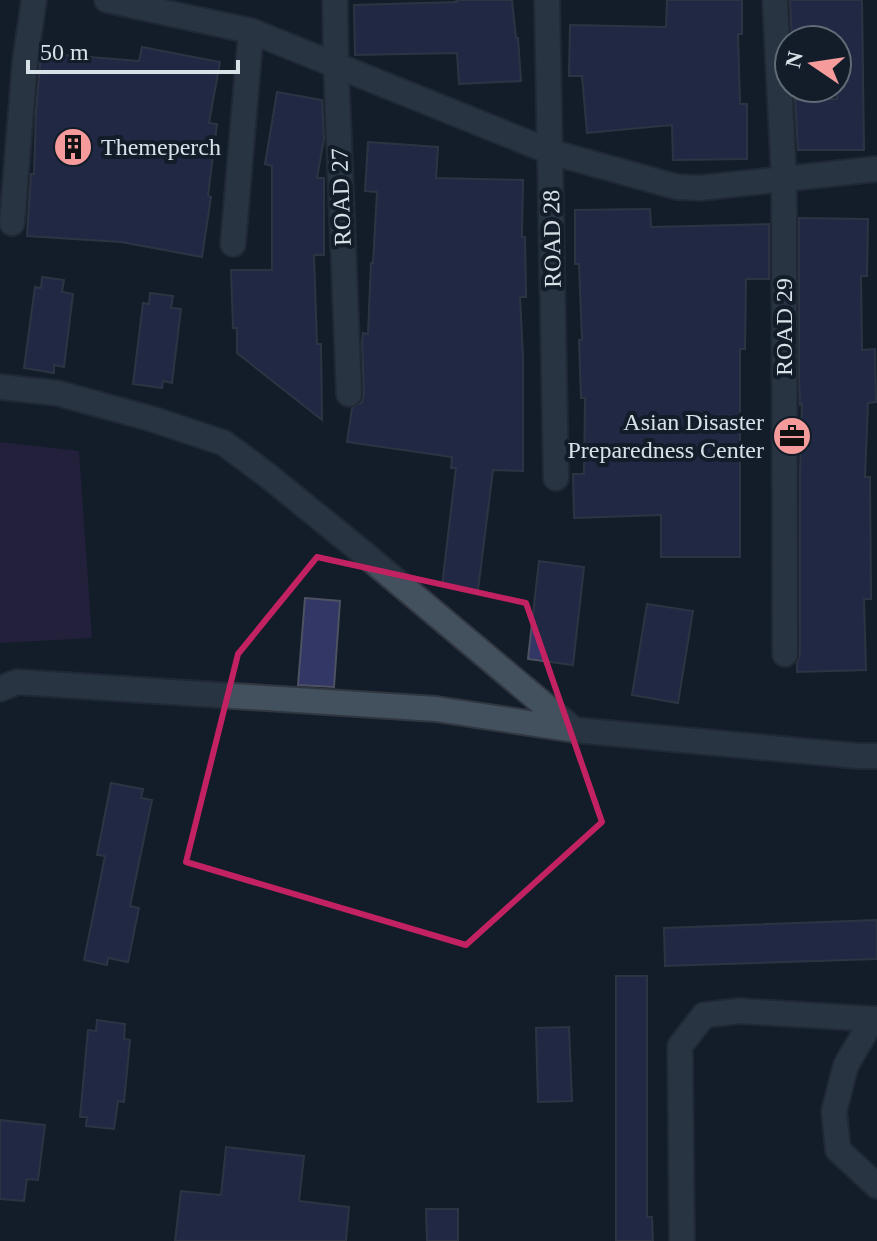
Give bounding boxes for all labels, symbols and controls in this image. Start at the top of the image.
scale bar [28,24,238,74]
north arrow [773,24,853,104]
text: 50 m [40,39,89,65]
text: N [780,49,808,70]
building icon: Themeperch [52,126,94,168]
place label: Themeperch [101,134,221,160]
street label: ROAD 27 [326,148,356,246]
street label: ROAD 28 [538,190,566,288]
street label: ROAD 29 [771,278,797,376]
place label: Asian Disaster Preparedness Center [567,409,764,463]
office icon: Asian Disaster Preparedness Center [771,415,813,457]

